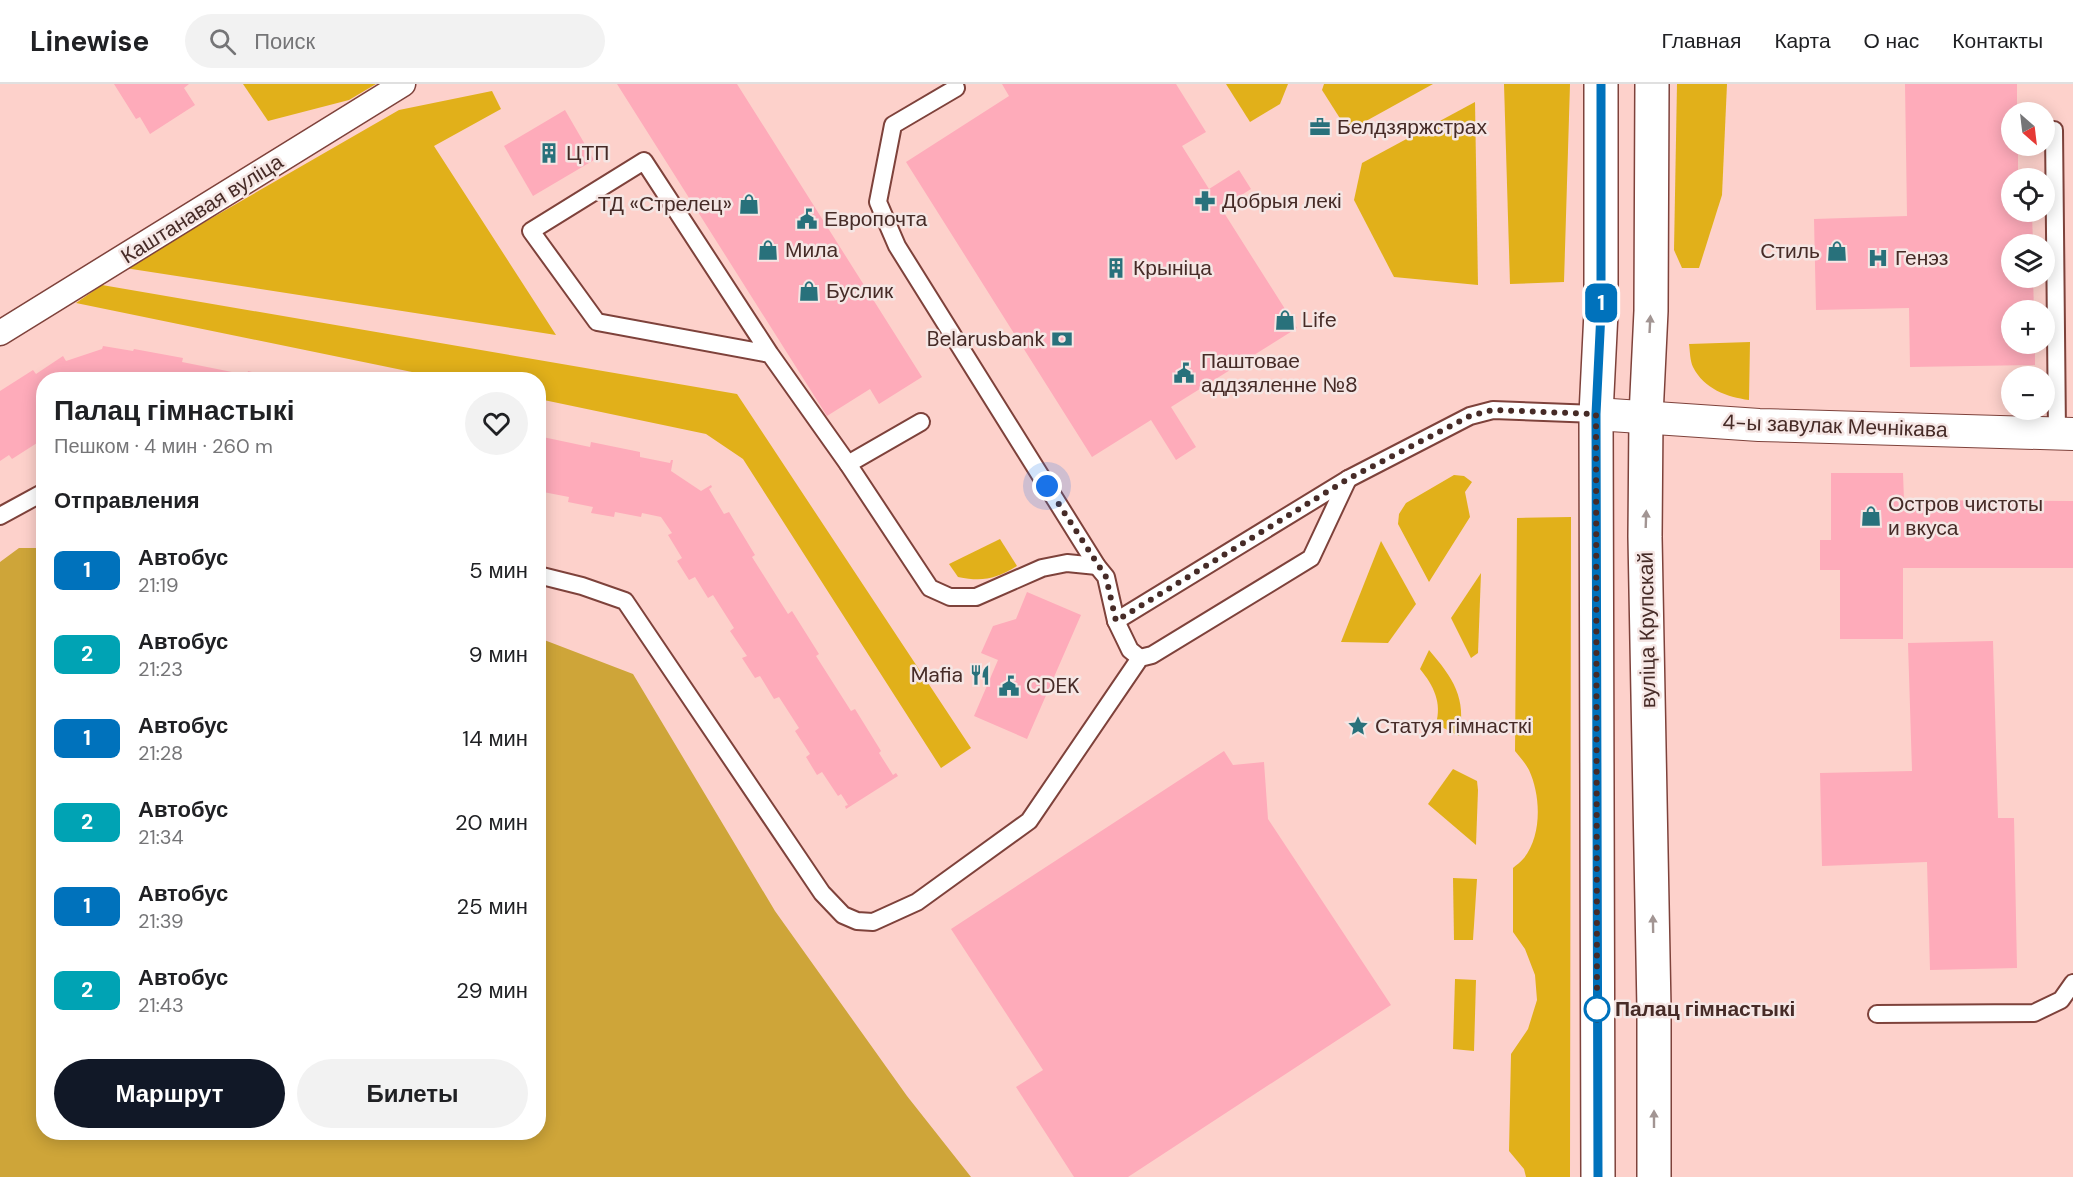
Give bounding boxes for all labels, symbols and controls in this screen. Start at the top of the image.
search box [185,14,605,68]
text: Linewise [30,23,149,60]
icon: search [206,25,239,58]
text: Поиск [254,27,315,56]
text: Главная [1661,27,1741,55]
text: Карта [1774,27,1831,55]
text: О нас [1864,27,1919,55]
text: Контакты [1952,27,2043,55]
north arrow [2001,102,2055,156]
map controls [2001,102,2055,420]
place label: Белдзяржстрах [1337,113,1487,141]
office icon: Белдзяржстрах [1308,115,1332,139]
place label: ЦТП [566,139,609,167]
building icon: ЦТП [537,141,561,165]
street label: Каштанавая вуліца [116,148,289,270]
button: locate [2001,168,2055,222]
place label: Добрыя лекі [1222,187,1342,215]
pharmacy icon: Добрыя лекі [1193,189,1217,213]
place label: ТД «Стрелец» [598,190,732,218]
shop icon: ТД «Стрелец» [737,192,761,216]
place label: Европочта [824,205,927,233]
public building icon: Европочта [795,207,819,231]
button: layers [2001,234,2055,288]
place label: Мила [785,236,838,264]
place label: Стиль [1760,237,1820,265]
shop icon: Мила [756,238,780,262]
shop icon: Стиль [1825,239,1849,263]
place label: Генэз [1895,244,1948,272]
hospital icon: Генэз [1866,246,1890,270]
place label: Крыніца [1133,254,1212,282]
building icon: Крыніца [1104,256,1128,280]
place label: Буслик [826,277,894,305]
shop icon: Буслик [797,279,821,303]
line badge: 1 [1582,284,1620,322]
text: 1 [1597,289,1605,317]
button: + [2001,300,2055,354]
place label: Life [1302,306,1337,334]
shop icon: Life [1273,308,1297,332]
one-way arrow [1646,314,1655,333]
place label: Belarusbank [927,325,1045,353]
bank icon: Belarusbank [1050,327,1074,351]
place label: Паштовае аддзяленне №8 [1201,347,1358,399]
public building icon: Паштовае аддзяленне №8 [1172,361,1196,385]
button: − [2001,366,2055,420]
text: Палац гімнастыкі [54,392,294,429]
button: heart [465,392,528,455]
street label: 4-ы завулак Мечнікава [1722,408,1948,444]
text: Пешком · 4 мин · 260 m [54,433,273,459]
your location [1032,471,1062,501]
text: Отправления [54,486,200,515]
place label: Остров чистоты и вкуса [1888,490,2043,542]
shop icon: Остров чистоты и вкуса [1859,504,1883,528]
one-way arrow [1641,509,1650,528]
text: Автобус [138,543,228,572]
street label: вуліца Крупскай [1632,552,1662,708]
text: 1 [83,556,91,584]
text: 5 мин [469,556,528,585]
text: 21:19 [138,572,179,598]
text: Автобус [138,627,228,656]
text: 2 [81,640,93,668]
text: 9 мин [469,640,528,669]
text: 21:23 [138,656,183,682]
place label: Mafia [911,661,963,689]
restaurant icon: Mafia [968,663,992,687]
place label: CDEK [1026,672,1080,700]
public building icon: CDEK [997,674,1021,698]
text: Автобус [138,711,228,740]
place label: Статуя гімнасткі [1375,712,1532,740]
place icon: Статуя гімнасткі [1346,714,1370,738]
text: 1 [83,724,91,752]
text: 14 мин [462,724,528,753]
text: 21:28 [138,740,183,766]
text: Автобус [138,795,228,824]
text: 2 [81,808,93,836]
text: 20 мин [455,808,528,837]
text: 21:34 [138,824,184,850]
text: Автобус [138,879,228,908]
text: 1 [83,892,91,920]
text: 25 мин [456,892,528,921]
text: 21:39 [138,908,184,934]
one-way arrow [1648,914,1657,933]
text: Автобус [138,963,228,992]
text: 2 [81,976,93,1004]
text: 29 мин [456,976,528,1005]
text: 21:43 [138,992,184,1018]
place label: Палац гімнастыкі [1615,995,1795,1023]
marker: Палац гімнастыкі [1584,996,1610,1022]
button: Маршрут [54,1059,285,1128]
button: Билеты [297,1059,528,1128]
one-way arrow [1649,1109,1659,1128]

